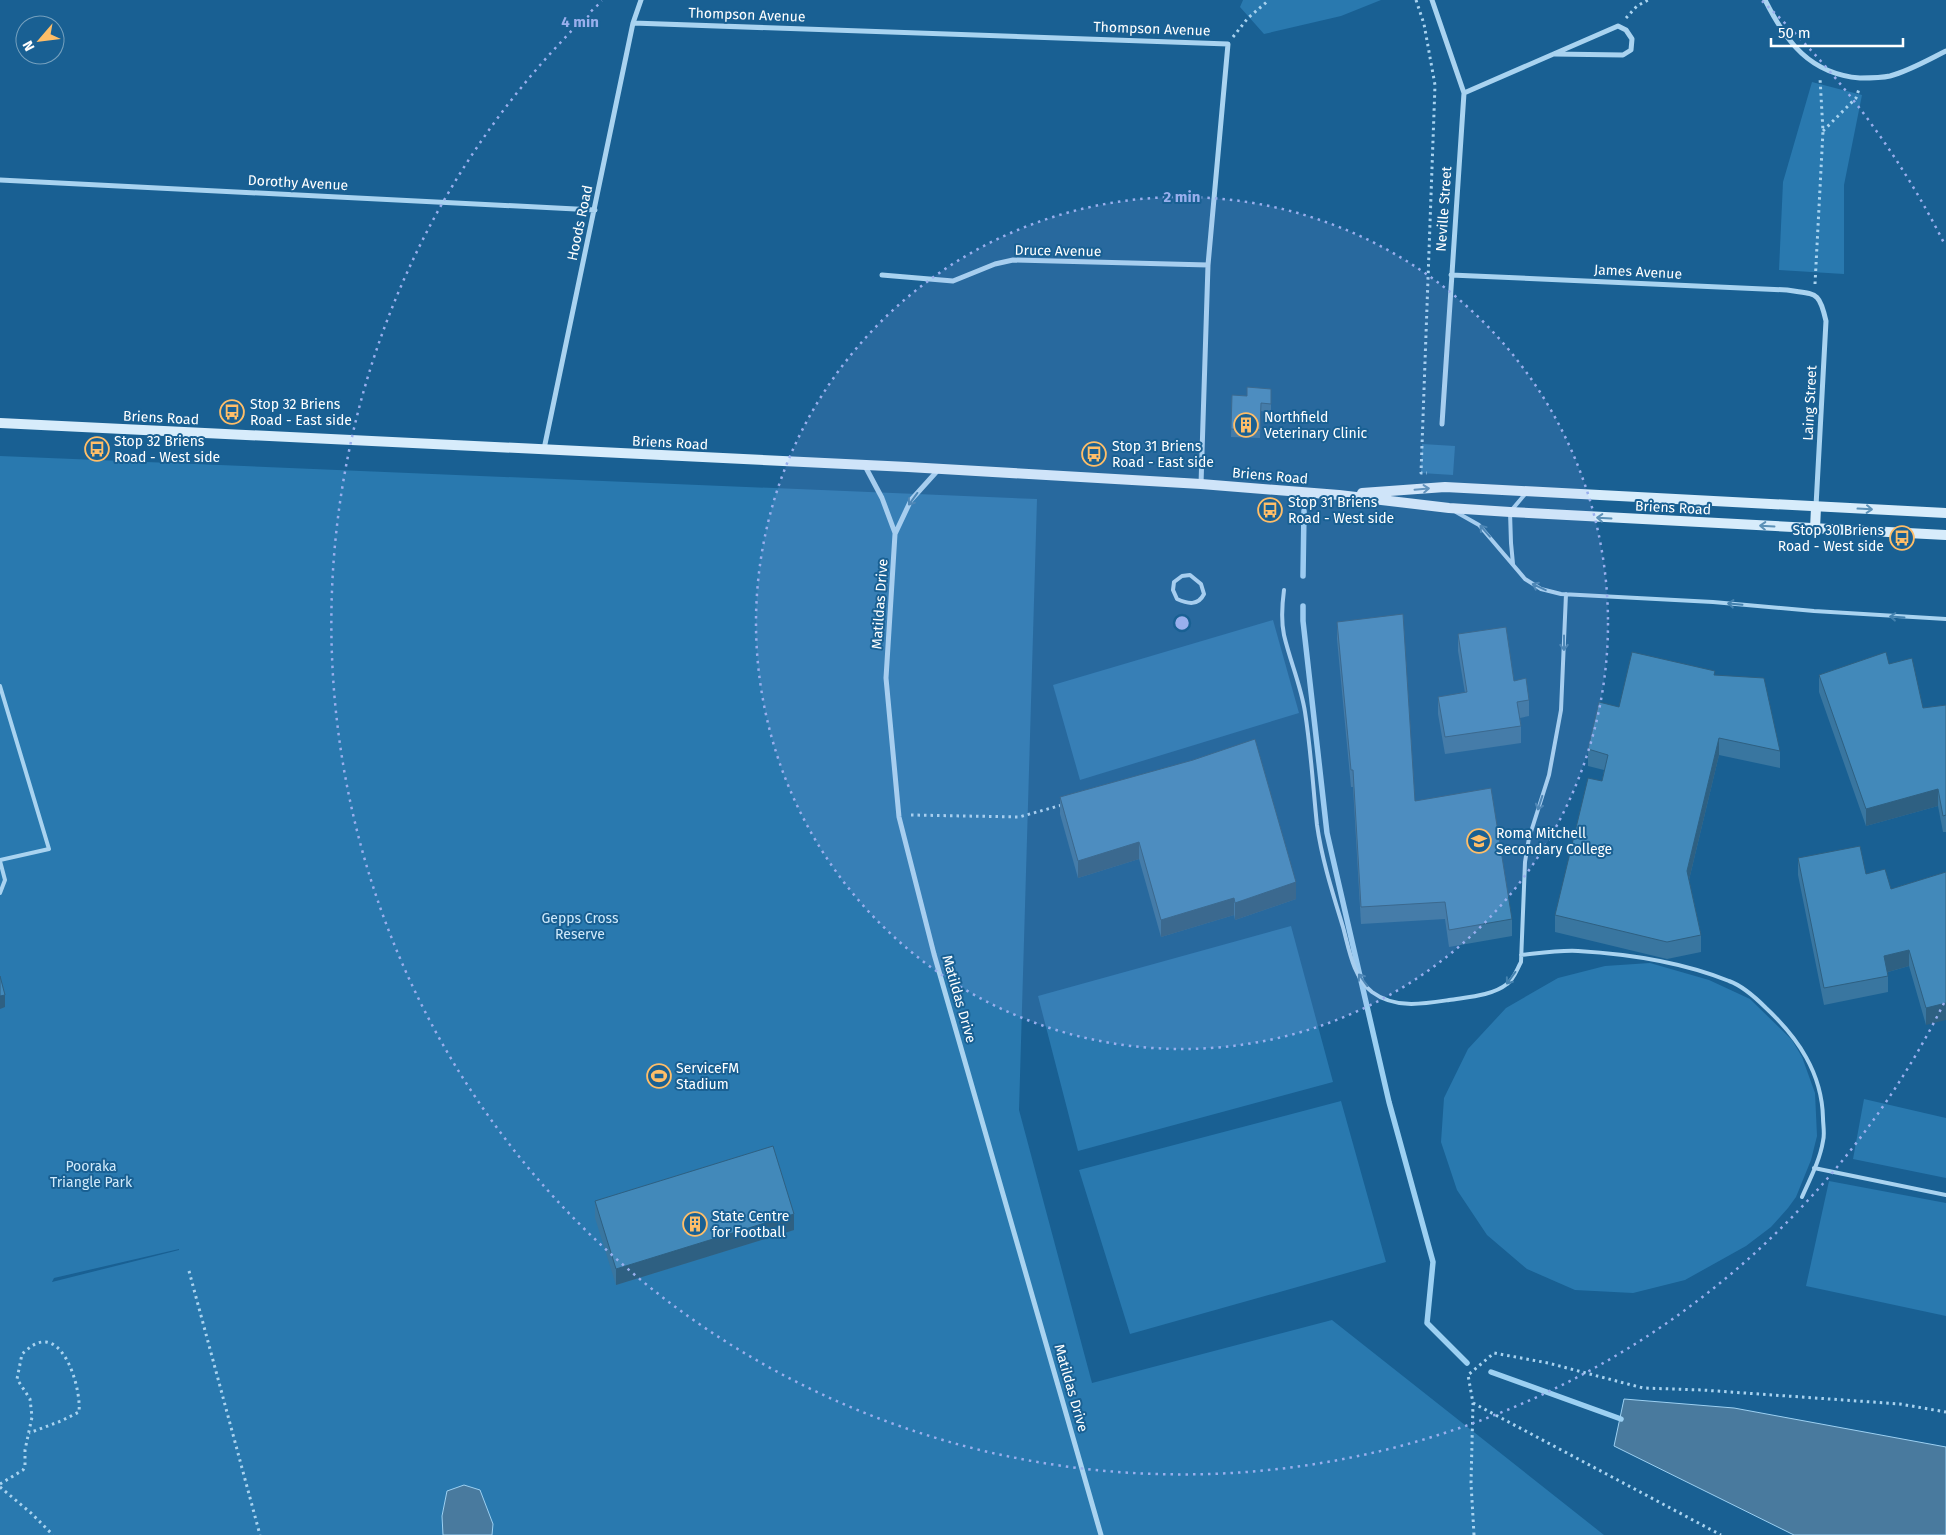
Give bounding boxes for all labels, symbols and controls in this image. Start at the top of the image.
street label: Thompson Avenue [688,4,806,26]
text: 4 min [561,13,599,31]
north arrow [15,15,65,65]
scale bar [1771,15,1904,47]
street label: Thompson Avenue [1093,18,1211,40]
text: 50 m [1778,24,1811,42]
text: N [19,38,39,54]
street label: Neville Street [1433,165,1456,252]
street label: Dorothy Avenue [247,172,349,194]
street label: Hoods Road [564,184,596,262]
text: 2 min [1164,188,1200,206]
street label: Druce Avenue [1014,242,1102,260]
street label: James Avenue [1593,261,1683,283]
street label: Laing Street [1800,364,1821,441]
place label: Stop 32 Briens Road - East side [250,396,352,429]
bus stop icon: Stop 32 Briens Road - East side [219,399,245,425]
street label: Briens Road [122,408,200,428]
place label: Northfield Veterinary Clinic [1264,409,1368,442]
building icon: Northfield Veterinary Clinic [1233,412,1259,438]
place label: Stop 32 Briens Road - West side [114,433,220,466]
street label: Briens Road [631,433,709,453]
bus stop icon: Stop 32 Briens Road - West side [84,436,110,462]
place label: Stop 31 Briens Road - East side [1112,438,1214,471]
bus stop icon: Stop 31 Briens Road - East side [1081,441,1107,467]
street label: Briens Road [1231,464,1309,488]
one-way arrow [1414,484,1430,493]
one-way arrow [908,492,918,506]
place label: Stop 31 Briens Road - West side [1288,494,1394,527]
bus stop icon: Stop 31 Briens Road - West side [1257,497,1283,523]
street label: Briens Road [1634,498,1712,518]
one-way arrow [1857,505,1873,514]
one-way arrow [1597,513,1613,522]
one-way arrow [1759,522,1775,531]
place label: Stop 30 Briens Road - West side [1778,522,1884,555]
one-way arrow [1479,525,1491,538]
bus stop icon: Stop 30 Briens Road - West side [1889,525,1915,551]
street label: Matildas Drive [868,558,892,650]
one-way arrow [1532,582,1547,592]
one-way arrow [1728,599,1744,609]
one-way arrow [1890,612,1906,621]
centre of rings [1173,614,1191,632]
one-way arrow [1559,634,1569,651]
one-way arrow [1535,795,1544,810]
place label: Roma Mitchell Secondary College [1496,825,1612,858]
school or university icon: Roma Mitchell Secondary College [1466,828,1492,854]
park label: Gepps Cross Reserve [541,910,619,943]
street label: Matildas Drive [938,953,980,1045]
one-way arrow [1506,971,1516,985]
one-way arrow [1358,973,1368,987]
place label: ServiceFM Stadium [676,1060,739,1093]
sports icon: ServiceFM Stadium [646,1063,672,1089]
park label: Pooraka Triangle Park [50,1158,133,1191]
place label: State Centre for Football [712,1208,789,1241]
building icon: State Centre for Football [682,1211,708,1237]
street label: Matildas Drive [1050,1342,1092,1434]

